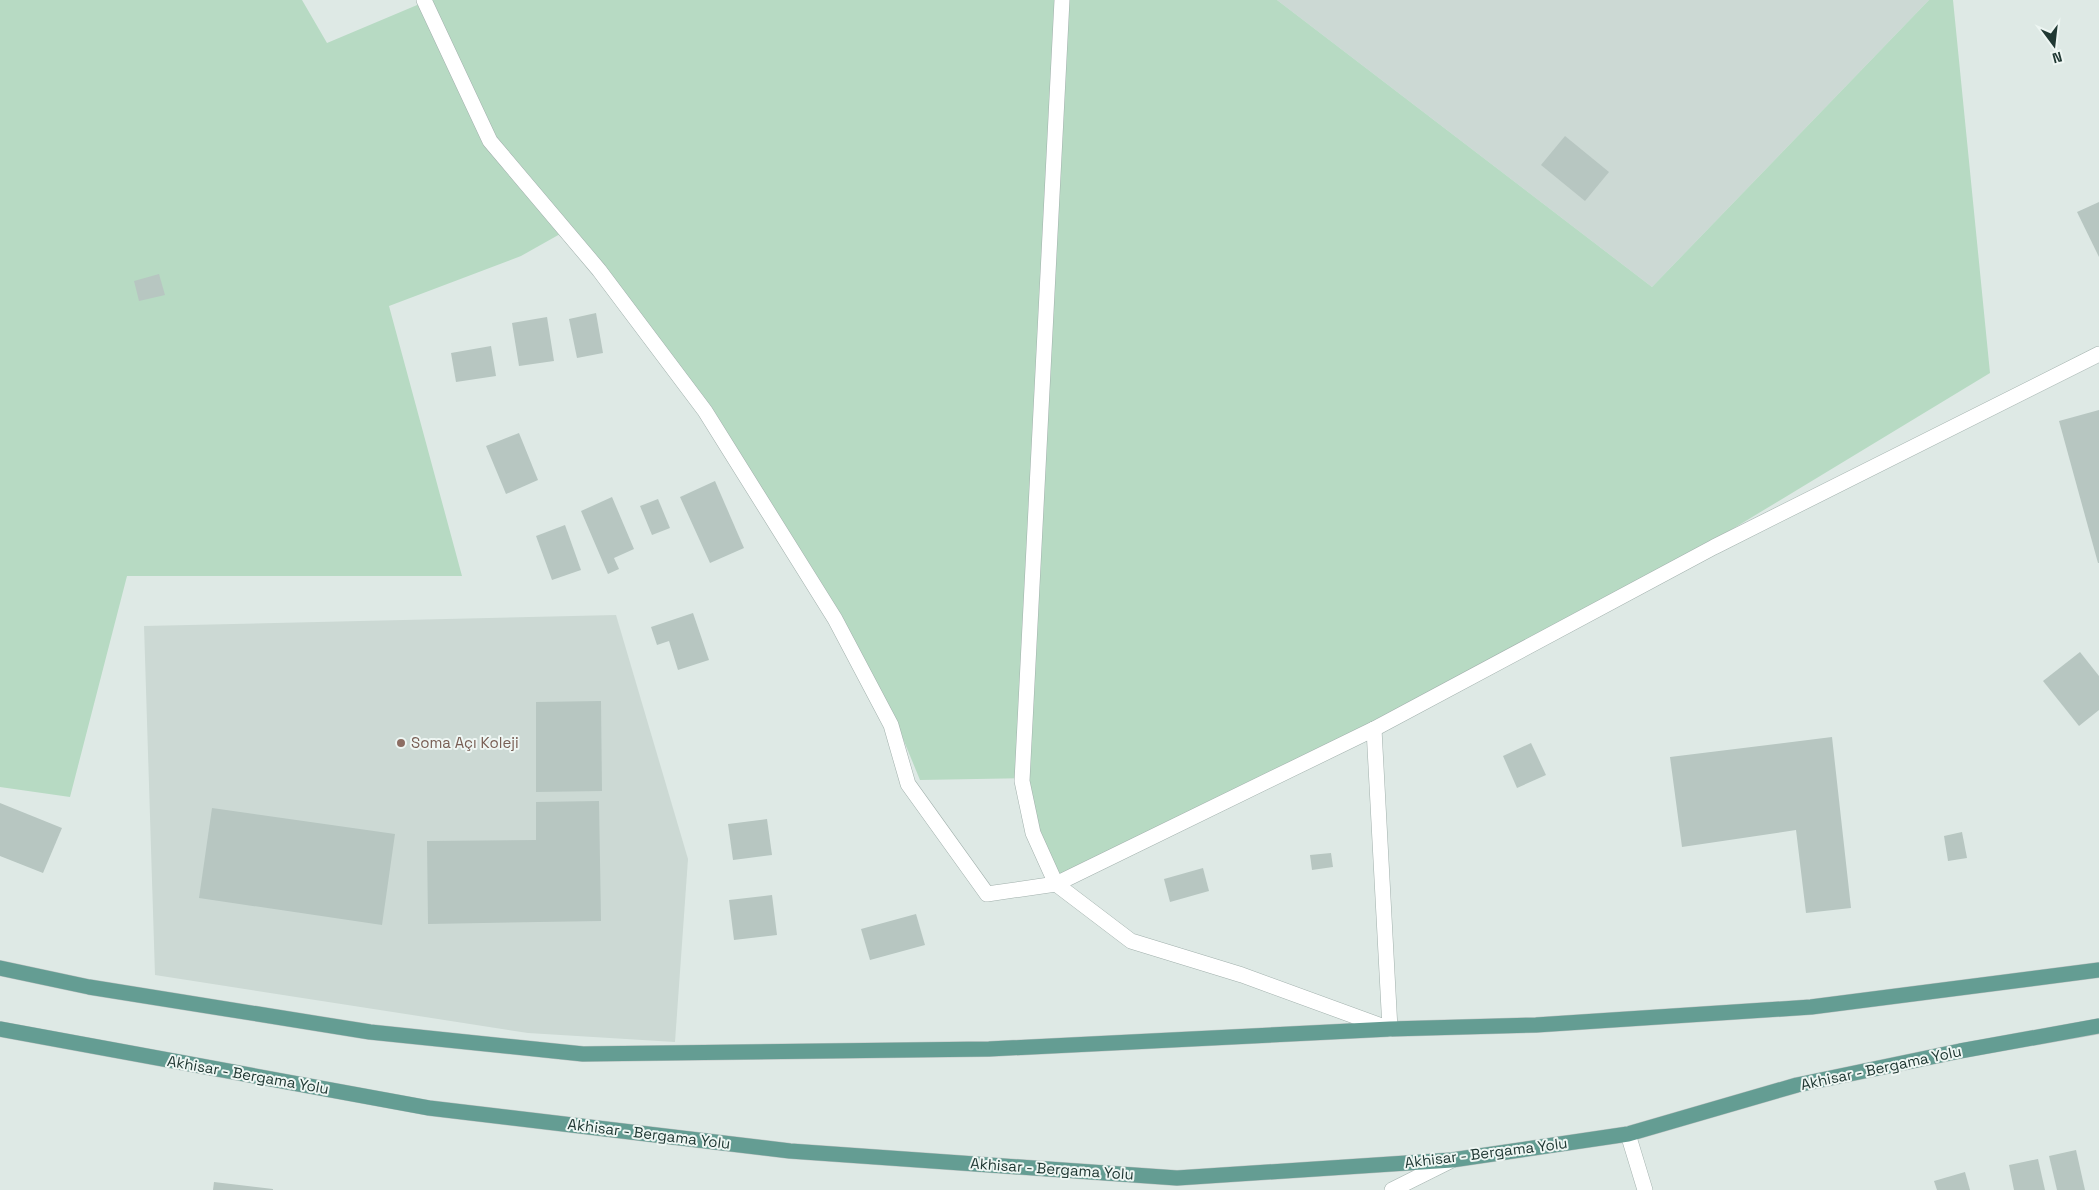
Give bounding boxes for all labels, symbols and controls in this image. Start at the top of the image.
north arrow [2029,20,2079,70]
text: N [2050,48,2064,67]
place label: Soma Açı Koleji [411,733,519,752]
marker: Soma Açı Koleji [395,737,407,749]
street label: Akhisar - Bergama Yolu [1799,1041,1963,1094]
street label: Akhisar - Bergama Yolu [166,1051,330,1098]
street label: Akhisar - Bergama Yolu [567,1114,732,1153]
street label: Akhisar - Bergama Yolu [1403,1133,1568,1172]
street label: Akhisar - Bergama Yolu [970,1153,1134,1184]

